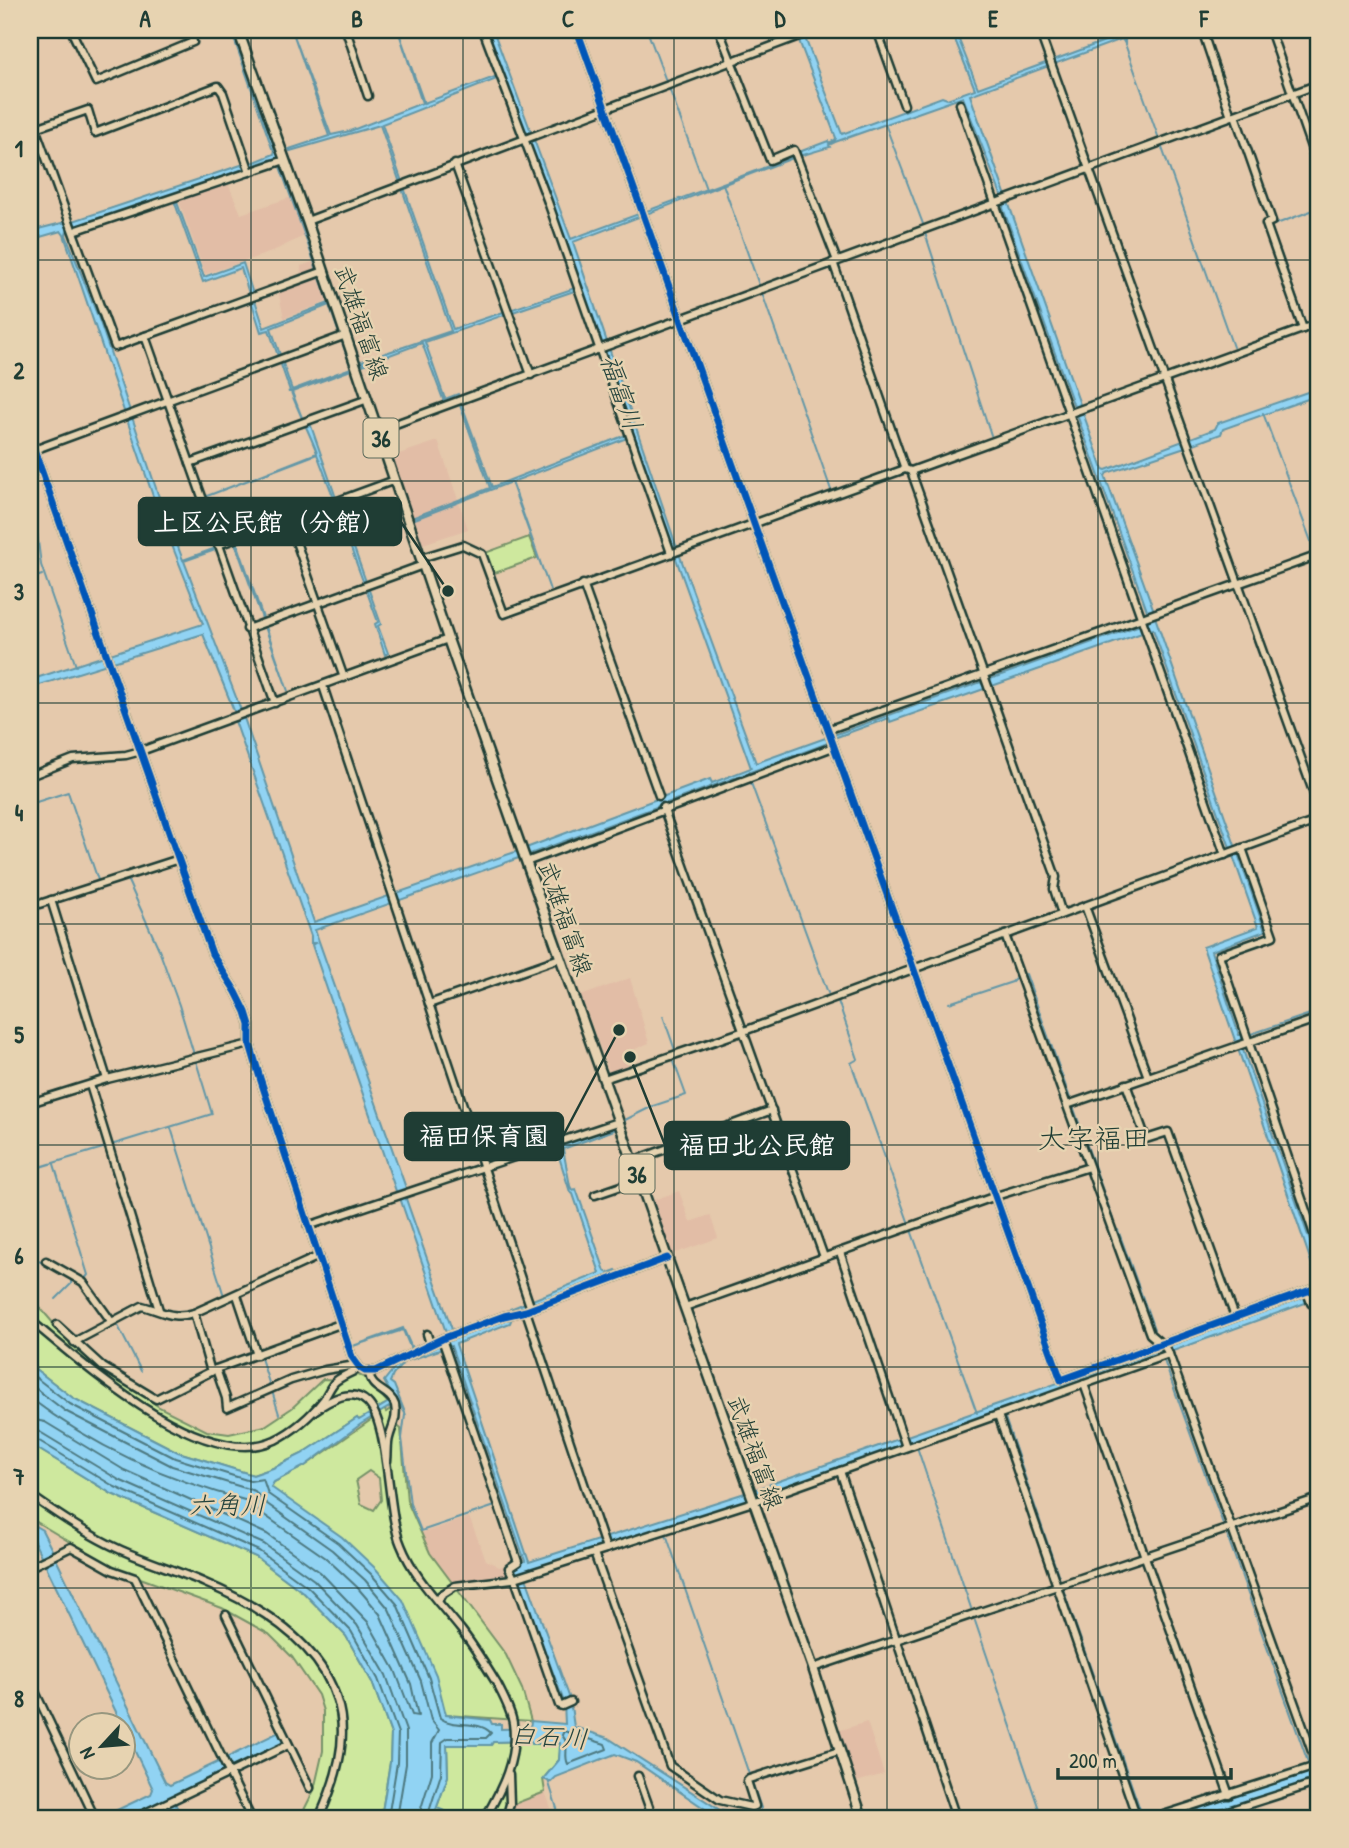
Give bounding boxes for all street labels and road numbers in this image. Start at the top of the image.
street label: 武雄福富線 [327,260,397,384]
road number: 36 [364,418,398,458]
street label: 武雄福富線 [531,856,601,980]
road number: 36 [620,1154,654,1194]
street label: 武雄福富線 [720,1390,792,1514]

